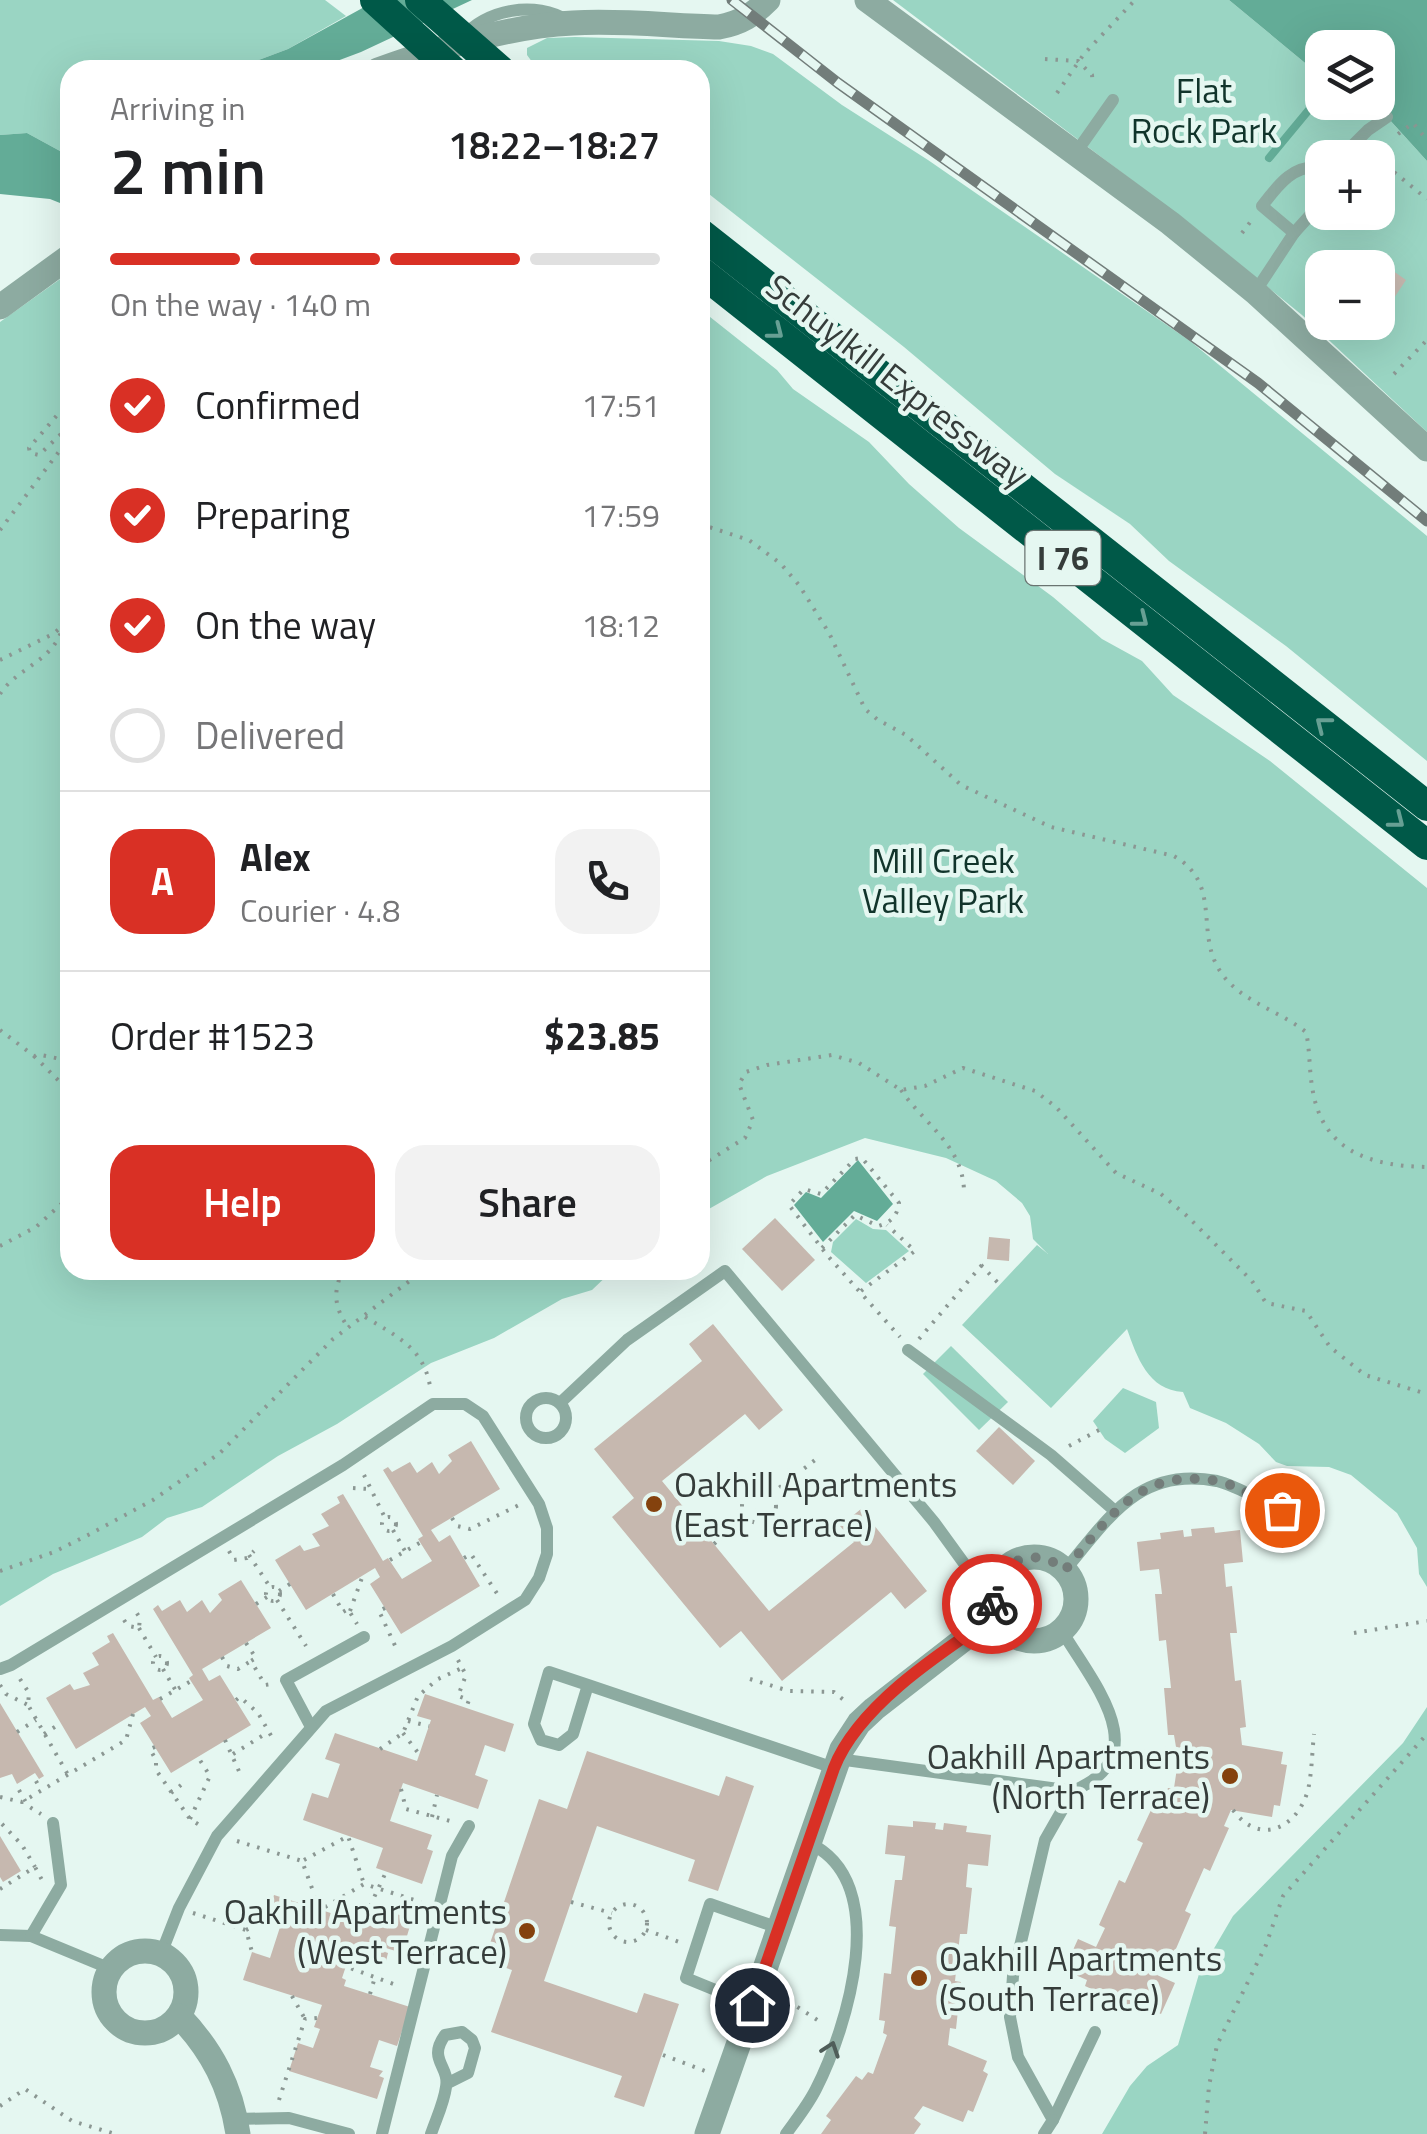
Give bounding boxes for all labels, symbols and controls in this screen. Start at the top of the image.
map controls [1305,30,1395,340]
button: layers [1305,30,1395,120]
park label: Flat Rock Park [1131,63,1277,157]
text: Arriving in [110,84,246,132]
text: 18:22–18:27 [448,116,660,174]
text: 2 min [110,120,266,219]
button: + [1305,140,1395,230]
button: − [1305,250,1395,340]
street label: Schuylkill Expressway [755,260,1041,500]
text: On the way · 140 m [110,280,371,328]
one-way arrow [765,320,783,337]
text: Confirmed [195,376,361,434]
icon: check [110,378,165,433]
text: 17:51 [581,381,660,429]
text: Preparing [195,486,350,544]
icon: check [110,488,165,543]
text: 17:59 [581,491,660,539]
road number: I 76 [1026,531,1100,585]
text: On the way [195,596,376,654]
icon: check [110,598,165,653]
text: 18:12 [581,601,660,649]
one-way arrow [1130,608,1148,626]
text: Delivered [195,706,345,764]
one-way arrow [1316,718,1334,736]
one-way arrow [1385,809,1403,827]
text: Alex [240,828,311,886]
button: phone [555,829,660,934]
park label: Mill Creek Valley Park [862,833,1024,927]
text: A [151,852,174,910]
text: Courier · 4.8 [240,886,400,934]
text: Order #1523 [110,1007,315,1065]
text: $23.85 [544,1007,660,1065]
button: Help [110,1145,375,1260]
button: Share [395,1145,660,1260]
place label: Oakhill Apartments (East Terrace) [674,1457,957,1551]
pin [1240,1468,1325,1553]
icon: bag [1255,1483,1310,1538]
marker: Oakhill Apartments (East Terrace) [643,1493,665,1515]
courier [942,1554,1042,1654]
icon: bike [965,1577,1020,1632]
place label: Oakhill Apartments (North Terrace) [927,1729,1210,1823]
marker: Oakhill Apartments (North Terrace) [1219,1765,1241,1787]
place label: Oakhill Apartments (West Terrace) [224,1884,507,1978]
marker: Oakhill Apartments (West Terrace) [516,1920,538,1942]
place label: Oakhill Apartments (South Terrace) [939,1931,1222,2025]
pin [710,1963,795,2048]
marker: Oakhill Apartments (South Terrace) [908,1967,930,1989]
icon: home [725,1978,780,2033]
one-way arrow [819,2041,840,2058]

